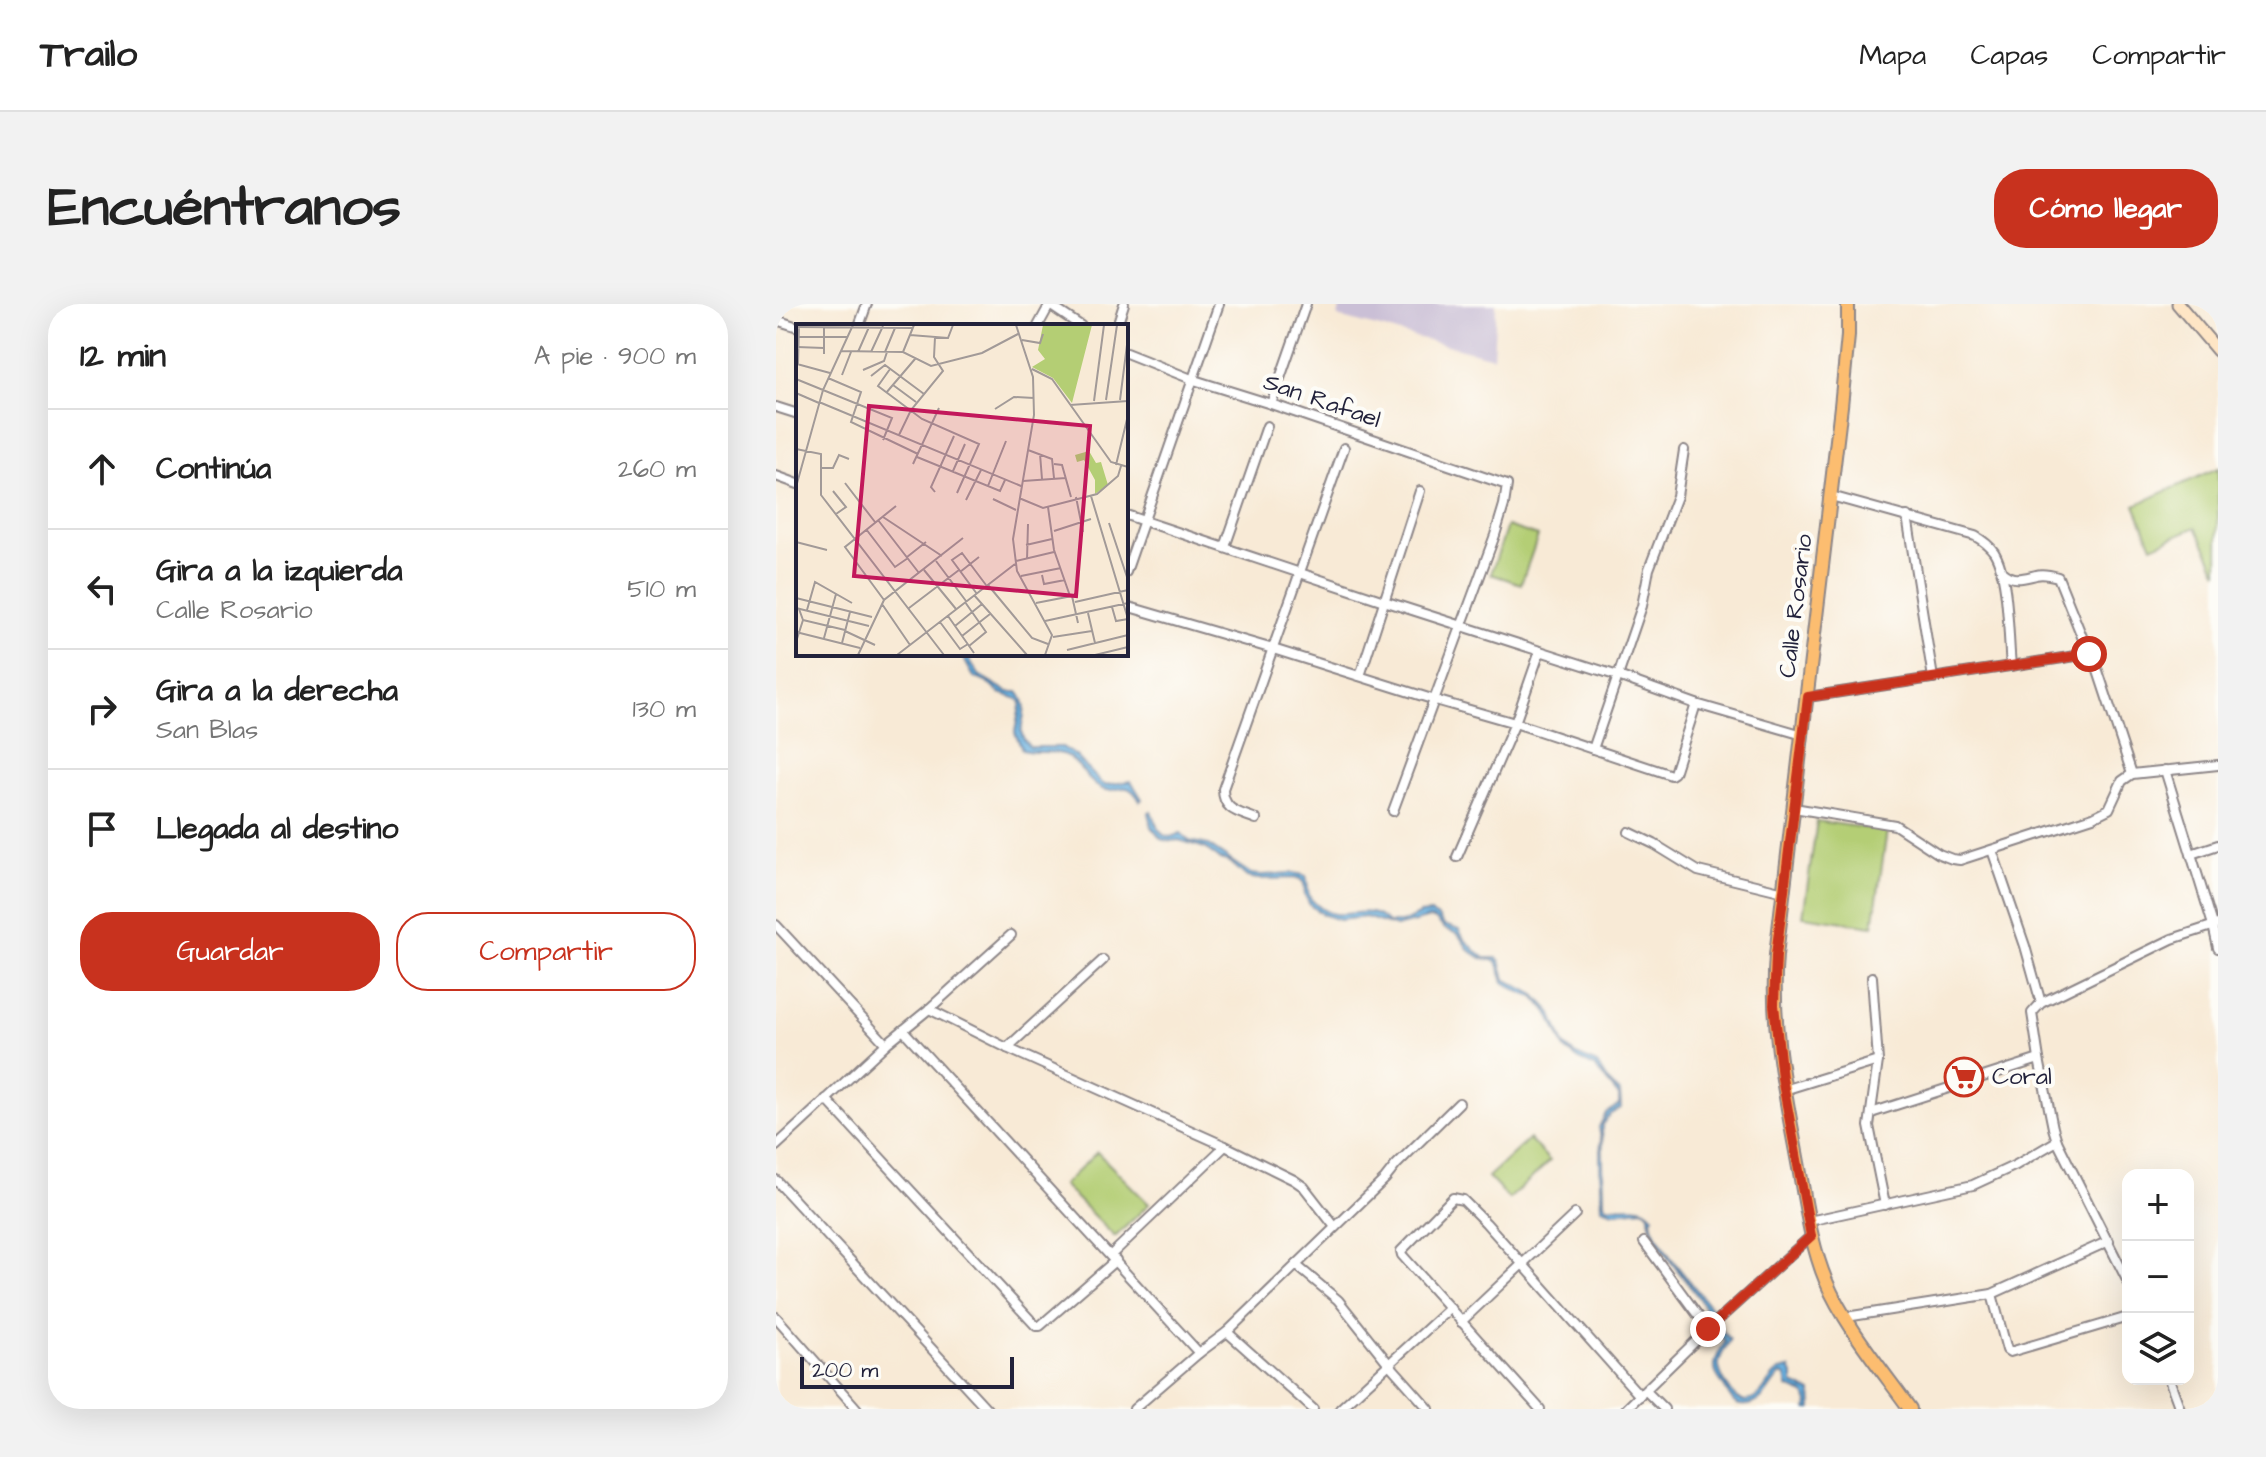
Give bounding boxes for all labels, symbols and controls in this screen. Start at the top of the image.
text: Trailo [40,29,137,81]
text: Mapa [1859,36,1926,75]
text: Capas [1970,36,2048,75]
text: Compartir [2092,36,2226,75]
text: Encuéntranos [48,169,401,247]
button: Cómo llegar [1994,169,2218,248]
inset map [796,324,1128,656]
text: 12 min [80,332,166,380]
text: A pie · 900 m [534,338,696,374]
street label: San Rafael [1259,365,1385,437]
icon: ahead [80,447,124,491]
text: Continúa [156,448,271,490]
text: 260 m [618,451,696,487]
street label: Calle Rosario [1770,532,1822,680]
text: Gira a la izquierda [156,550,402,592]
icon: left [80,567,124,611]
text: 510 m [627,571,696,607]
text: Calle Rosario [156,592,313,628]
route start [2071,636,2107,672]
text: Gira a la derecha [156,670,398,712]
icon: right [80,687,124,731]
text: 130 m [632,691,696,727]
text: San Blas [156,712,258,748]
icon: arrive [80,807,124,851]
text: Llegada al destino [156,808,398,850]
button: Guardar [80,912,380,991]
button: Compartir [396,912,696,991]
supermarket icon: Coral [1943,1056,1985,1098]
place label: Coral [1992,1060,2052,1094]
map controls [2122,1169,2194,1385]
button: + [2122,1169,2194,1241]
button: − [2122,1241,2194,1313]
route end [1690,1311,1726,1347]
button: layers [2122,1313,2194,1385]
scale bar [800,1353,1014,1389]
text: 200 m [812,1355,878,1386]

